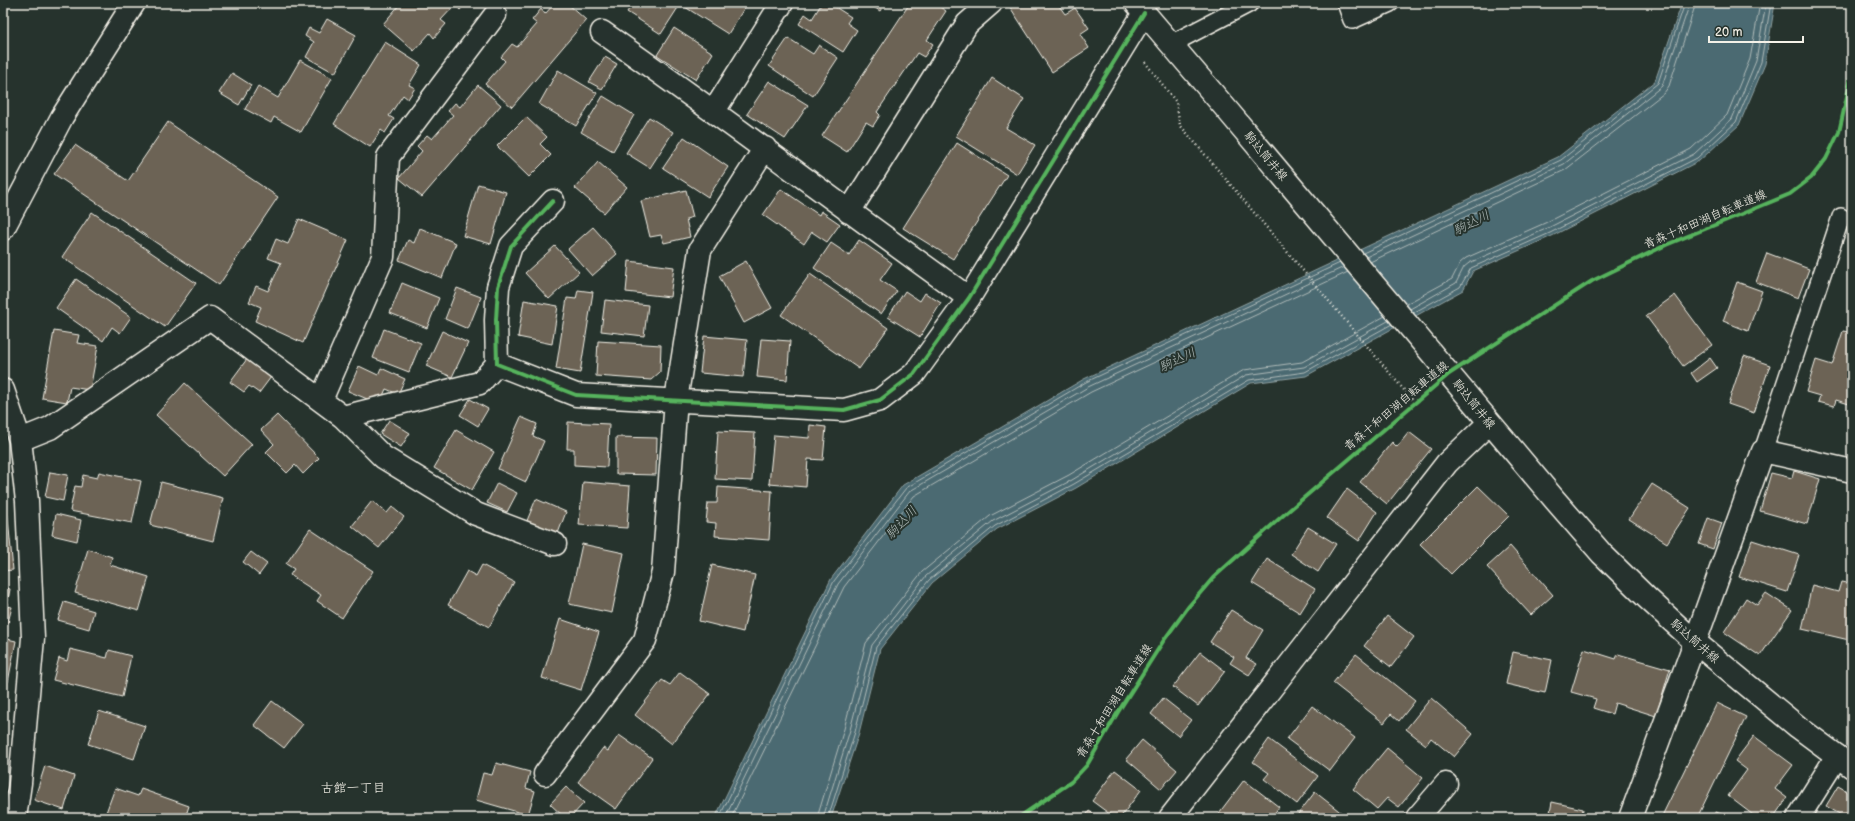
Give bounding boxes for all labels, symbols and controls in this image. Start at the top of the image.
scale bar [1709,18,1803,44]
text: 20 m [1715,25,1742,40]
street label: 駒込筒井線 [1241,129,1291,184]
street label: 青森十和田湖自転車道線 [1642,187,1769,252]
water label: 駒込川 [1450,207,1492,239]
water label: 駒込川 [1156,344,1198,376]
street label: 青森十和田湖自転車道線 [1341,358,1452,455]
street label: 駒込筒井線 [1449,376,1498,432]
water label: 駒込川 [883,503,921,542]
street label: 駒込筒井線 [1667,616,1722,667]
street label: 青森十和田湖自転車道線 [1073,641,1156,761]
district label: 古館一丁目 [320,780,386,796]

